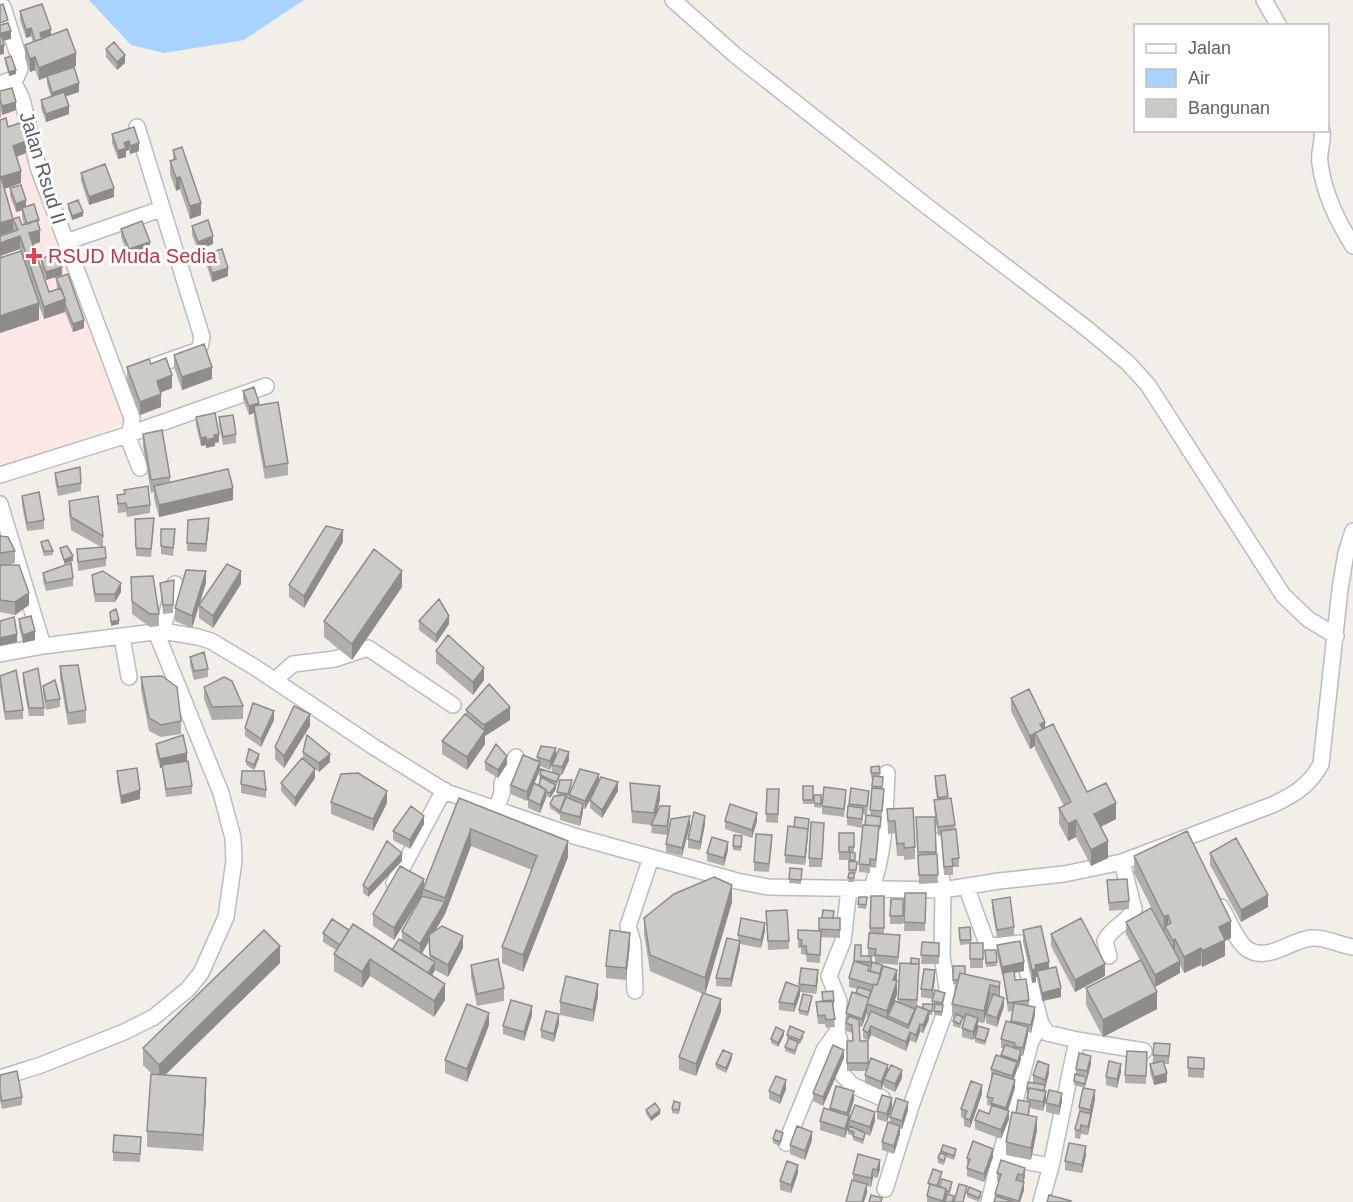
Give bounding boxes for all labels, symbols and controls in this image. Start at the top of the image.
legend [1134,24,1329,132]
text: Jalan [1188,38,1231,58]
text: Air [1188,68,1210,88]
text: Bangunan [1188,98,1270,118]
street label: Jalan Rsud II [15,109,71,227]
place label: RSUD Muda Sedia [48,245,218,267]
marker: RSUD Muda Sedia [25,247,43,265]

